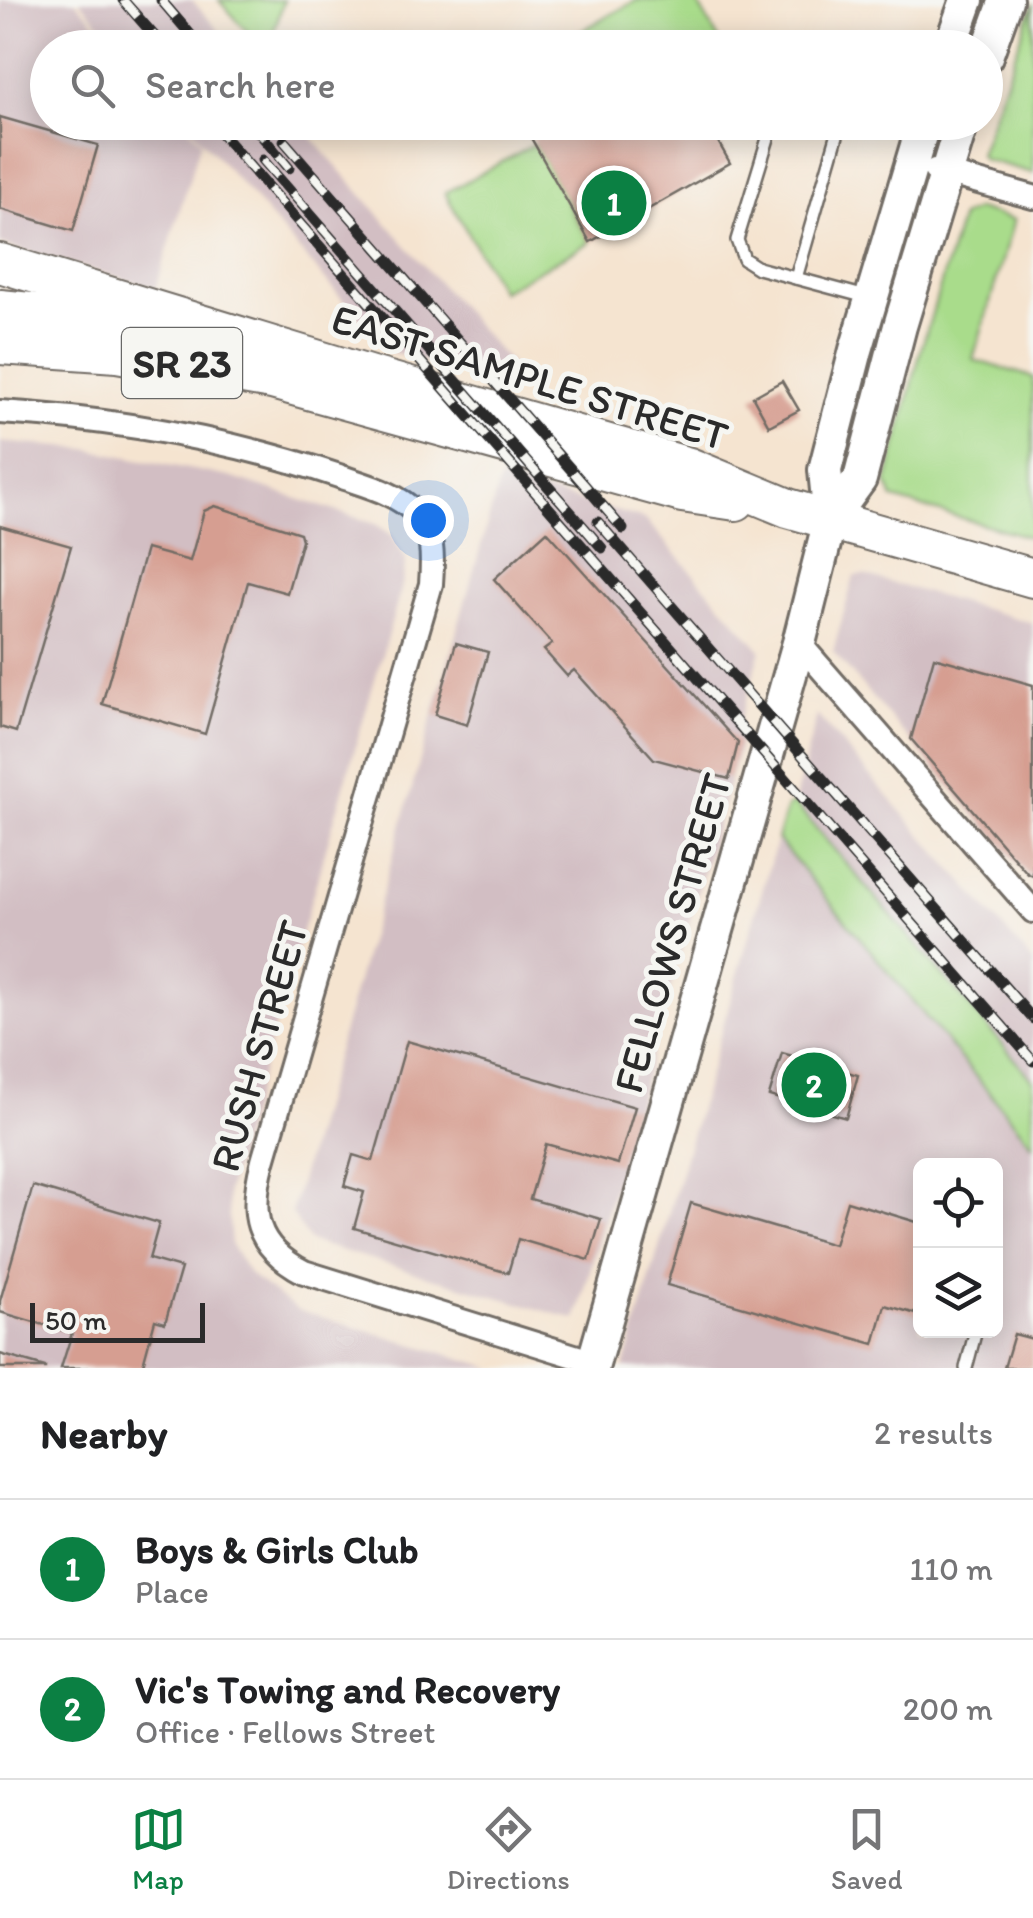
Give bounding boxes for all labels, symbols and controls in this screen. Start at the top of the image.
search box [30,30,1003,140]
icon: search [65,58,120,113]
text: Search here [145,62,336,108]
pin: 1 [582,166,646,240]
street label: EAST SAMPLE STREET [326,292,735,462]
road number: SR 23 [122,328,242,398]
your location [403,495,454,546]
street label: FELLOWS STREET [602,767,742,1099]
street label: RUSH STREET [199,914,319,1177]
pin: 2 [782,1048,846,1122]
map controls [913,1158,1003,1338]
button: locate [913,1158,1003,1248]
button: layers [913,1248,1003,1338]
scale bar [30,1298,205,1342]
text: 50 m [45,1303,107,1337]
text: Nearby [40,1408,167,1459]
text: 2 results [874,1414,993,1452]
text: Boys & Girls Club [135,1527,419,1573]
text: 1 [65,1550,80,1588]
text: 110 m [909,1550,993,1588]
text: Place [135,1573,209,1611]
text: Vic's Towing and Recovery [135,1667,560,1713]
text: 2 [64,1690,81,1728]
text: 200 m [903,1690,993,1728]
text: Office · Fellows Street [135,1713,435,1751]
tab: Map [131,1802,186,1896]
tab: Directions [447,1802,570,1896]
tab: Saved [831,1802,902,1896]

